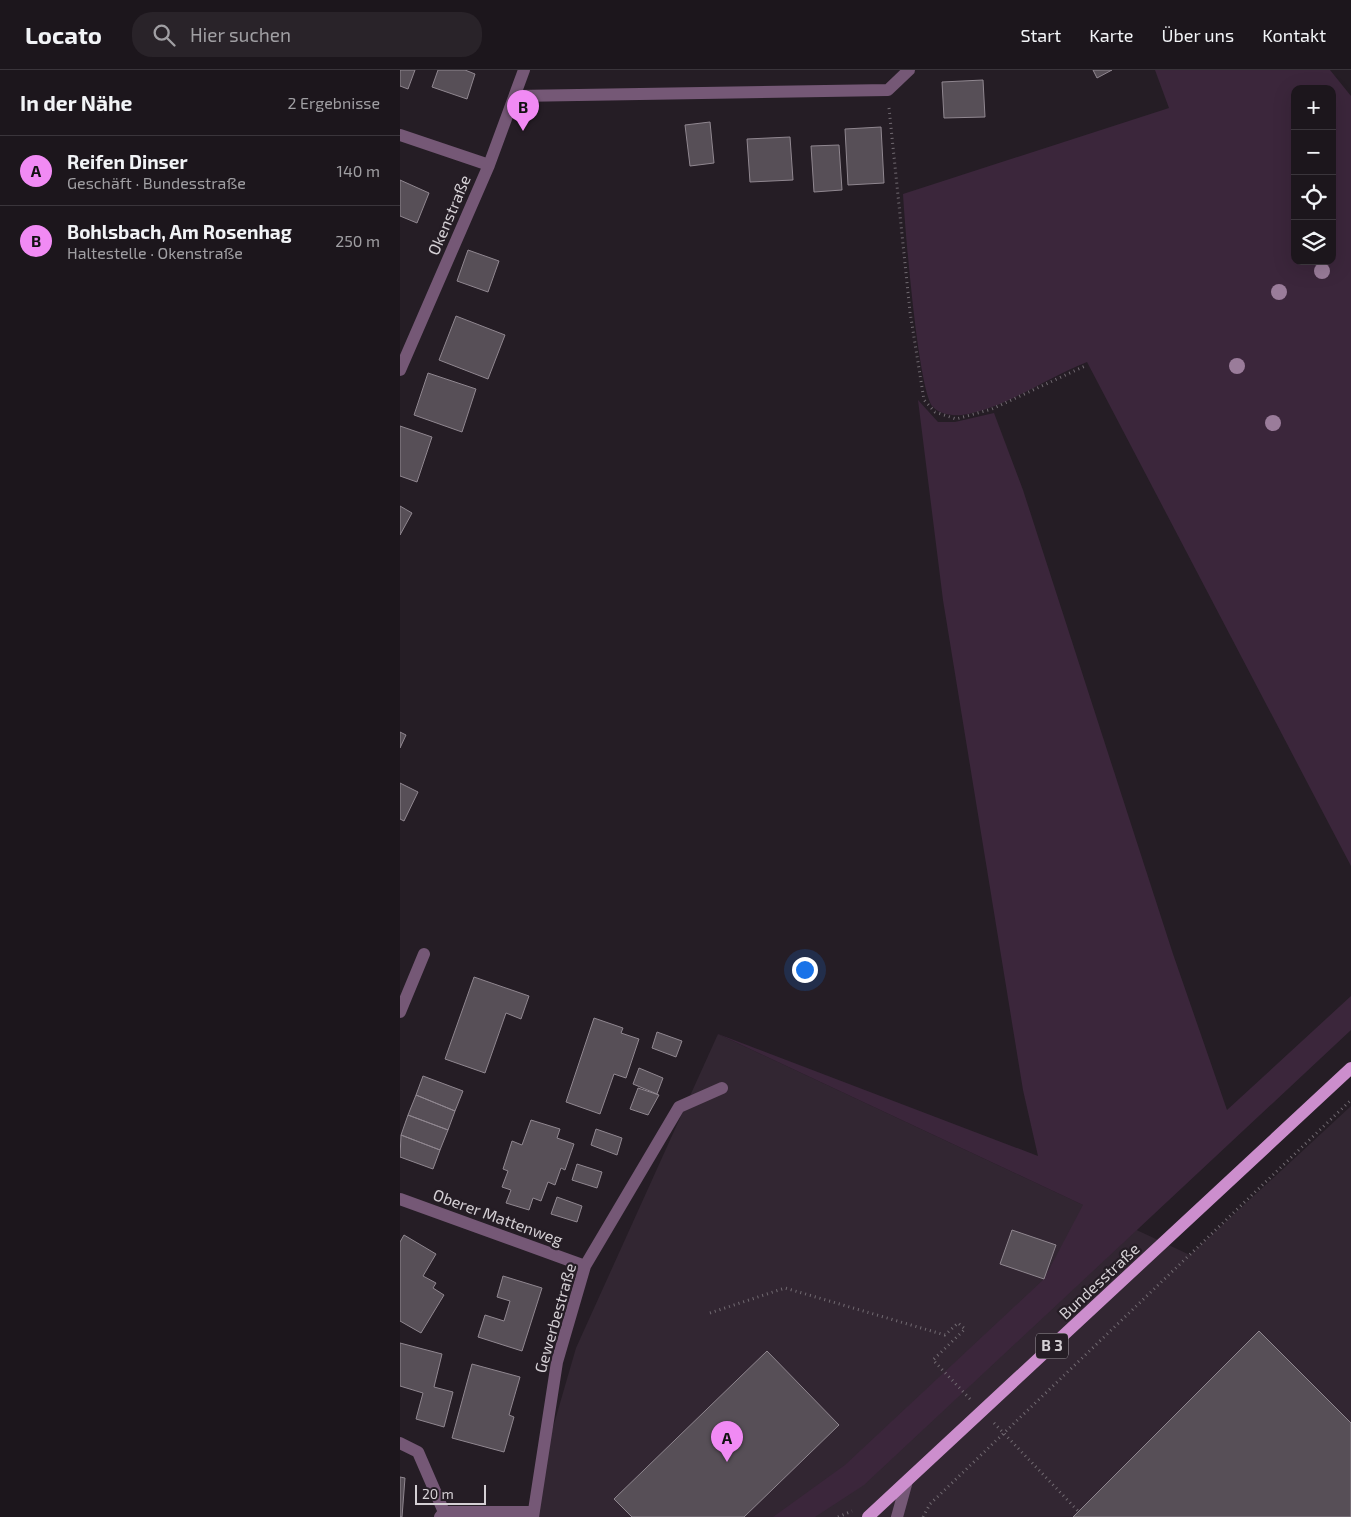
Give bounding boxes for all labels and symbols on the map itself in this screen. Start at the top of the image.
pin: B [507,90,539,131]
street label: Okenstraße [423,172,474,258]
your location [792,957,818,983]
street label: Oberer Mattenweg [431,1184,566,1249]
street label: Bundesstraße [1054,1239,1143,1323]
street label: Gewerbestraße [530,1261,579,1375]
road number: B 3 [1036,1334,1068,1358]
pin: A [711,1421,743,1462]
scale bar [415,1482,486,1505]

